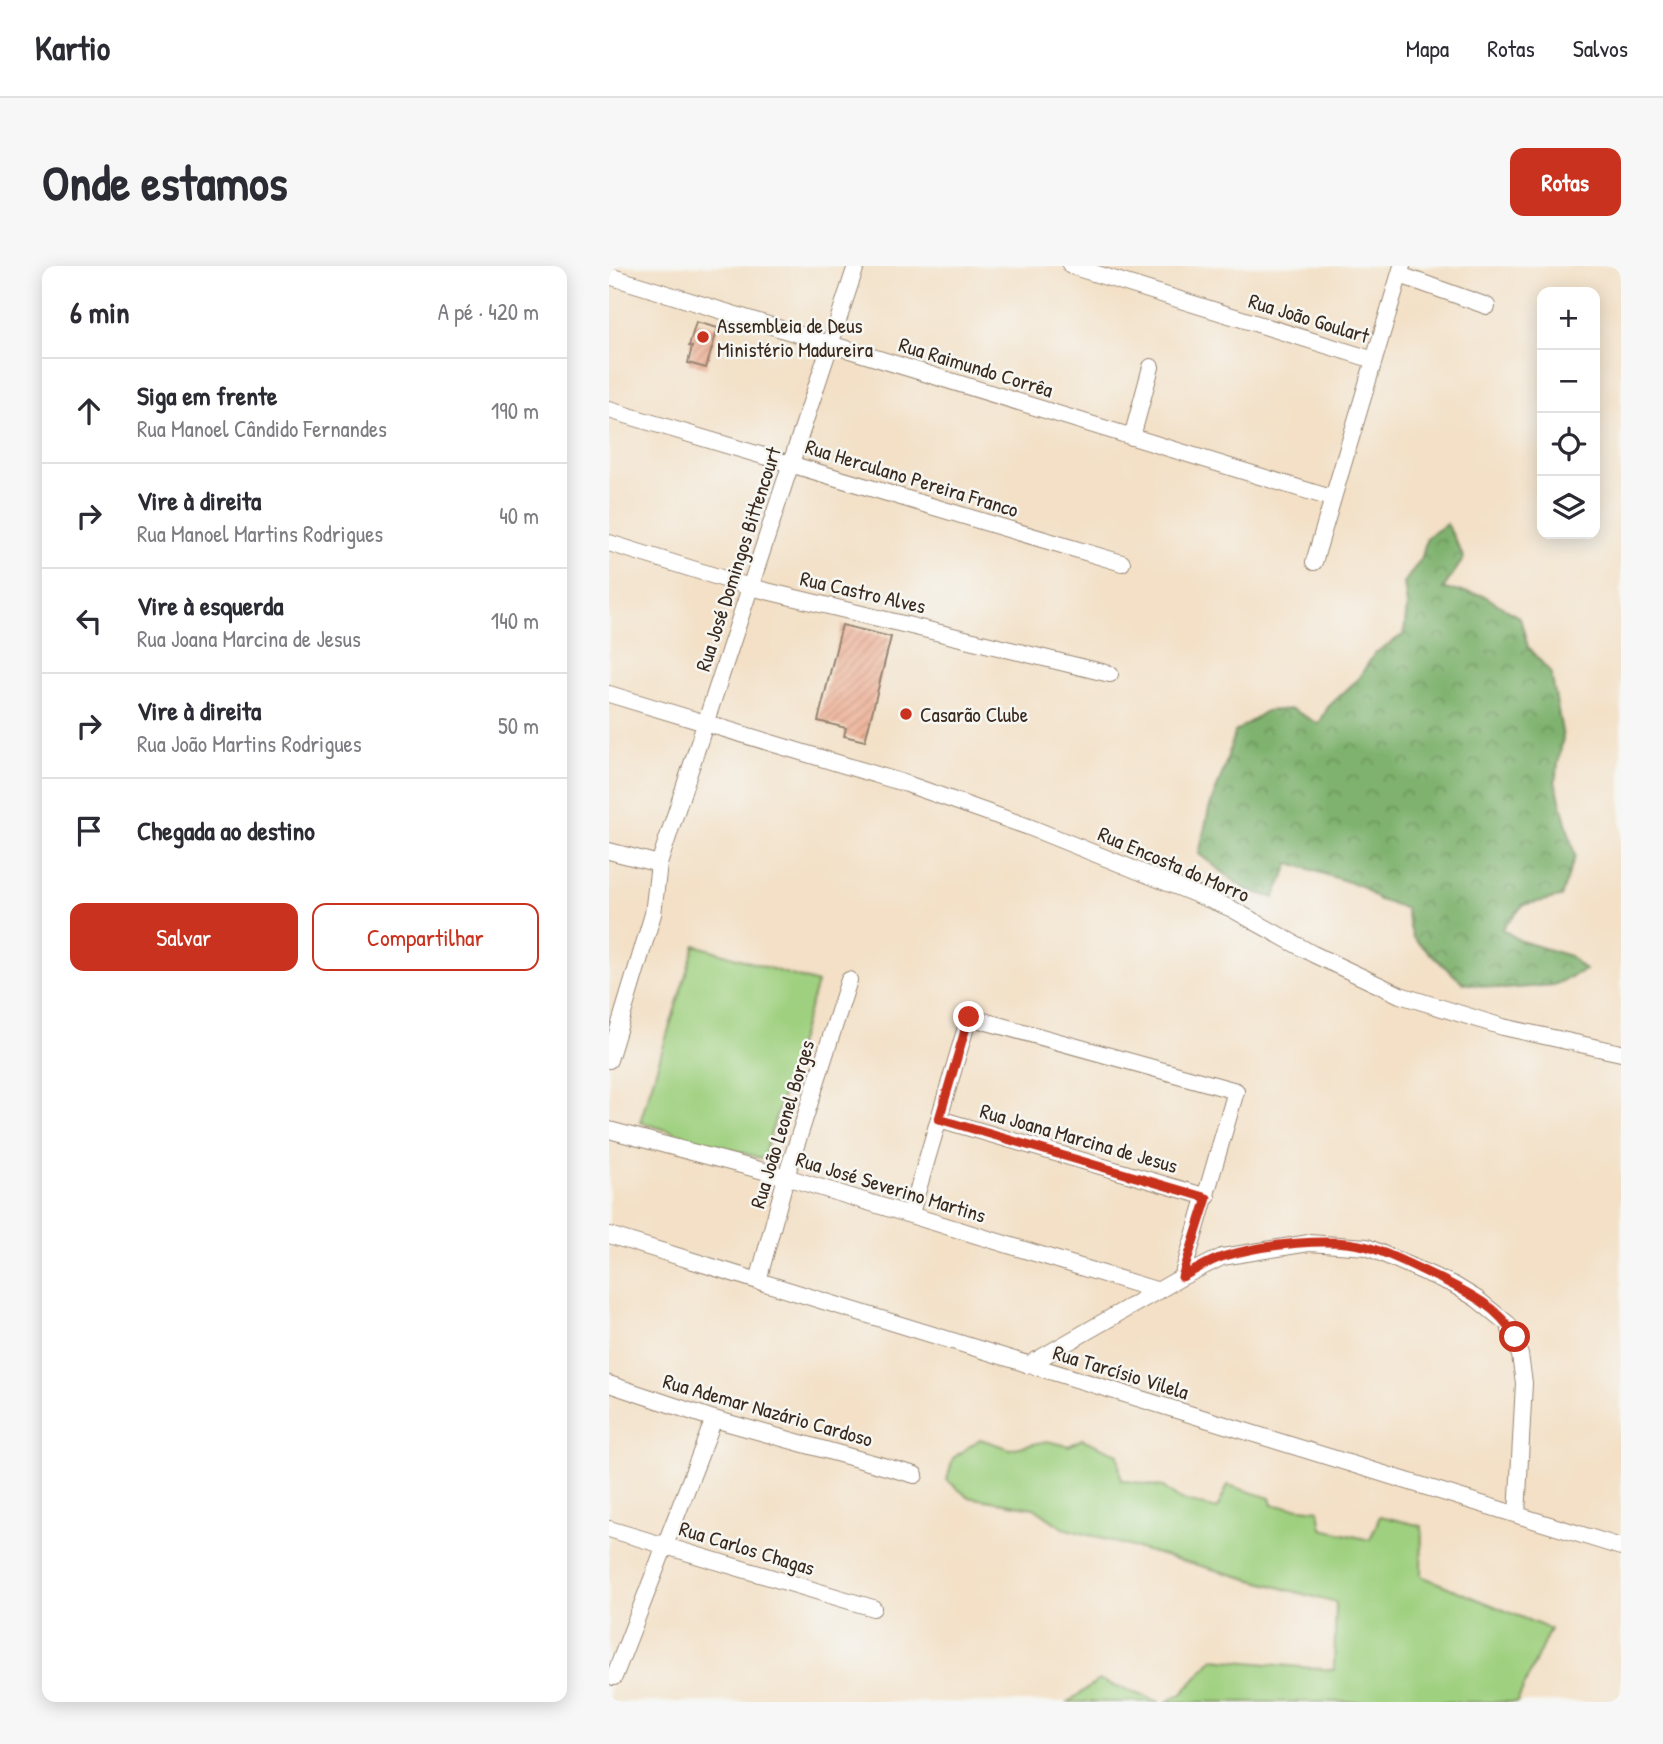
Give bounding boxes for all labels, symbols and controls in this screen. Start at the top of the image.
text: Kartio [35,26,110,70]
text: Mapa [1406,32,1449,64]
text: Rotas [1487,32,1535,64]
text: Salvos [1573,32,1628,64]
button: Rotas [1510,148,1621,216]
text: Onde estamos [42,149,288,215]
street label: Rua João Goulart [1245,286,1374,350]
map controls [1537,287,1600,539]
button: + [1537,287,1600,350]
text: 6 min [70,292,130,332]
text: A pé · 420 m [438,296,539,327]
place label: Assembleia de Deus Ministério Madureira [717,311,873,364]
marker: Assembleia de Deus Ministério Madureira [695,329,711,345]
street label: Rua Raimundo Corrêa [895,330,1057,404]
button: − [1537,350,1600,413]
text: Siga em frente [137,378,277,413]
icon: ahead [70,392,108,430]
text: 190 m [491,395,539,426]
text: Rua Manoel Cândido Fernandes [137,413,387,444]
button: locate [1537,413,1600,476]
street label: Rua Herculano Pereira Franco [802,432,1022,524]
street label: Rua José Domingos Bittencourt [688,442,788,675]
button: layers [1537,476,1600,539]
text: Vire à direita [137,483,261,518]
icon: right [70,497,108,535]
text: 40 m [499,500,539,531]
text: Rua Manoel Martins Rodrigues [137,518,383,549]
street label: Rua Castro Alves [797,563,929,621]
text: Vire à esquerda [137,588,283,623]
icon: left [70,602,108,640]
text: 140 m [491,605,539,636]
text: Rua Joana Marcina de Jesus [137,623,361,654]
text: Vire à direita [137,693,261,728]
place label: Casarão Clube [920,700,1028,729]
marker: Casarão Clube [898,706,914,722]
icon: right [70,707,108,745]
text: 50 m [498,710,539,741]
text: Rua João Martins Rodrigues [137,728,362,759]
icon: arrive [70,812,108,850]
text: Chegada ao destino [137,813,315,848]
street label: Rua Encosta do Morro [1094,819,1254,909]
button: Salvar [70,903,298,971]
button: Compartilhar [312,903,539,971]
route end [953,1001,984,1032]
street label: Rua João Leonel Borges [743,1036,821,1212]
street label: Rua Joana Marcina de Jesus [977,1096,1181,1180]
street label: Rua José Severino Martins [792,1144,990,1230]
route start [1499,1321,1530,1352]
street label: Rua Tarcísio Vilela [1050,1338,1192,1406]
street label: Rua Ademar Nazário Cardoso [660,1366,876,1454]
street label: Rua Carlos Chagas [676,1514,818,1582]

